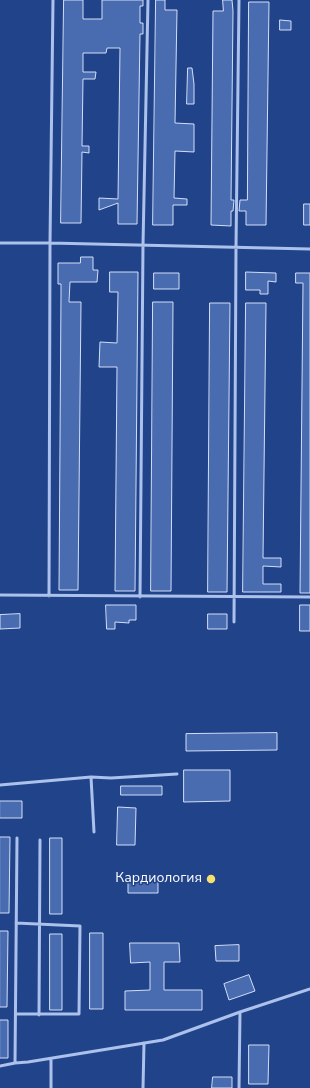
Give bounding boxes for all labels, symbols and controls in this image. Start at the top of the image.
place label: Кардиология [115,871,202,887]
marker: Кардиология [205,873,217,885]

